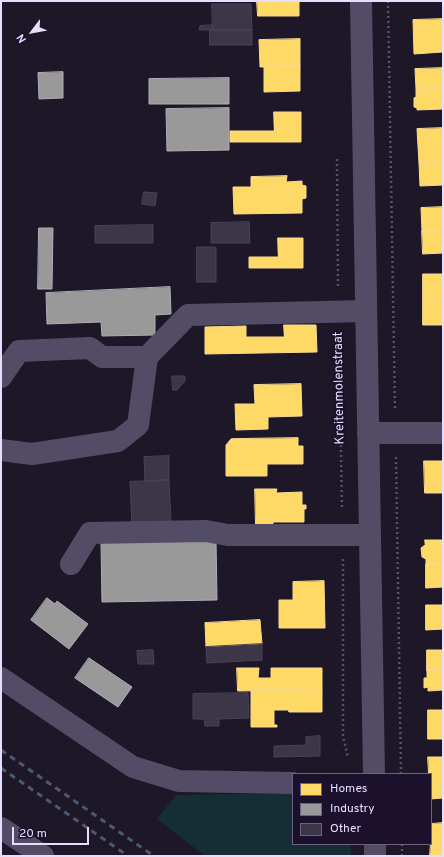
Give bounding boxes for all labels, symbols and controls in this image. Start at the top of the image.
north arrow [12,12,52,52]
text: N [14,31,30,45]
street label: Kreitenmolenstraat [331,331,349,445]
legend [292,773,432,845]
text: Homes [330,781,367,797]
text: Industry [330,801,375,817]
scale bar [14,819,91,845]
text: Other [330,821,361,837]
text: 20 m [19,826,47,842]

